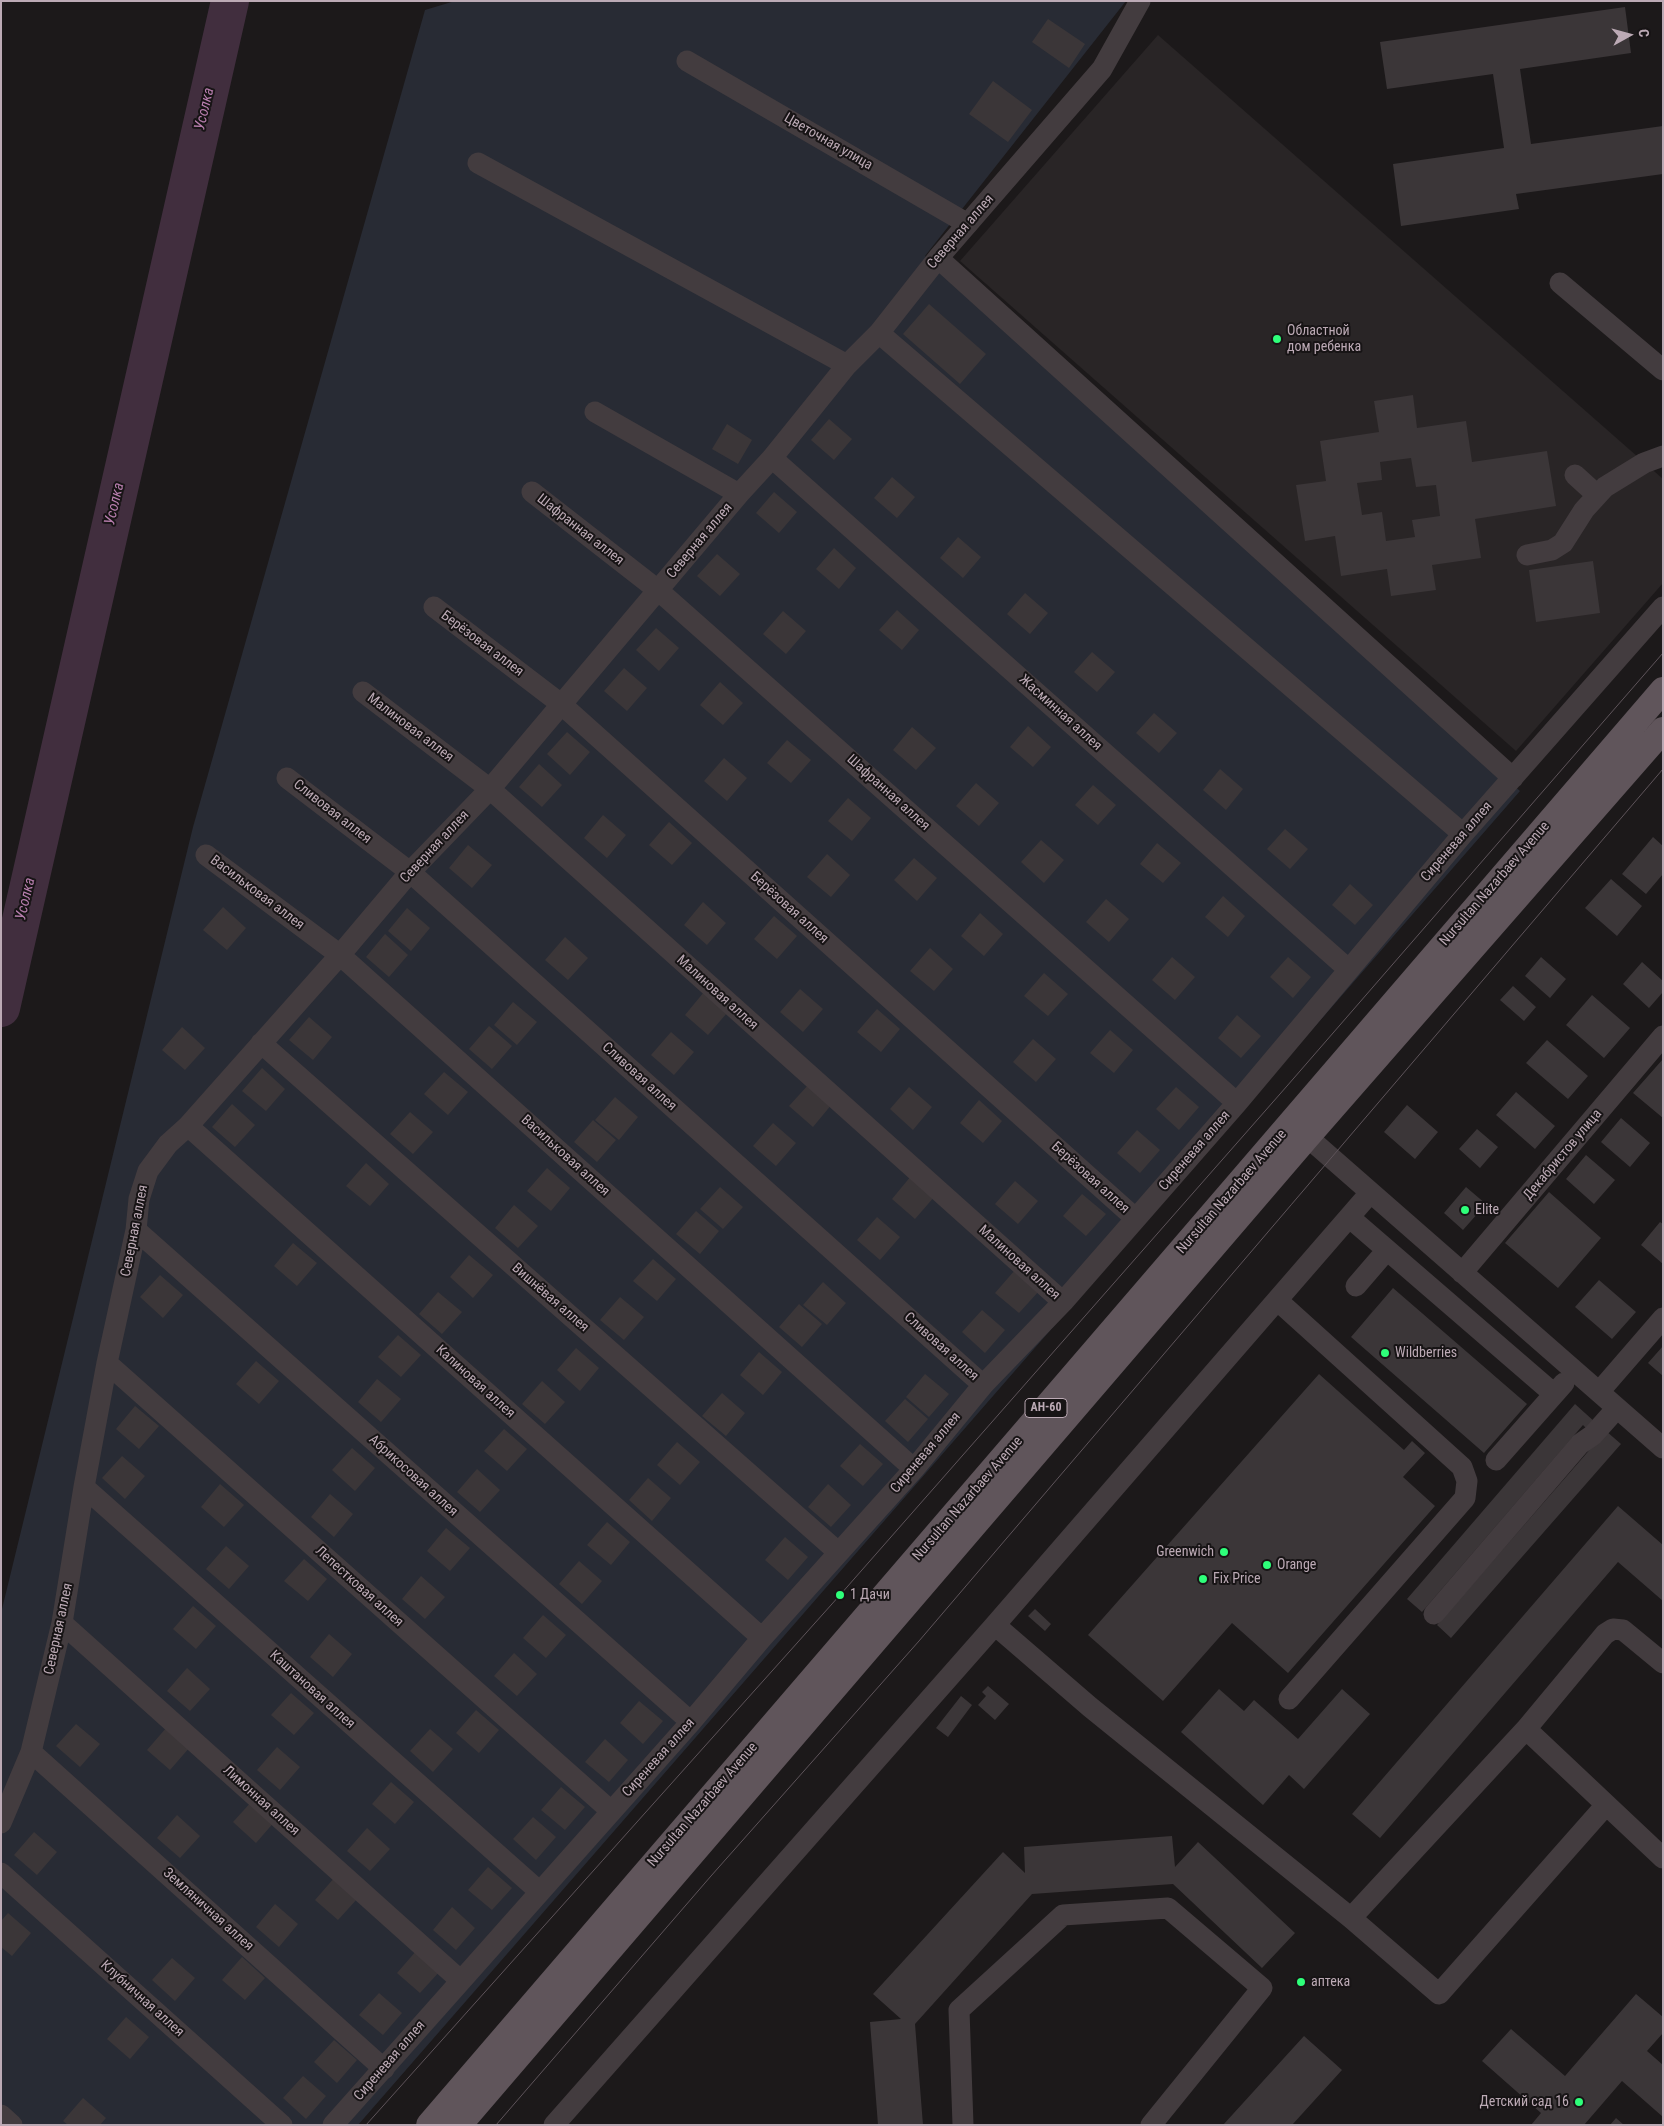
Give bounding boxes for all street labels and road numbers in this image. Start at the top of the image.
street label: Цветочная улица [781,110,875,174]
street label: Северная аллея [924,191,998,273]
street label: Шафранная аллея [533,491,627,569]
street label: Северная аллея [664,500,736,582]
street label: Берёзовая аллея [437,607,527,681]
street label: Жасминная аллея [1015,671,1105,755]
street label: Малиновая аллея [364,690,456,766]
street label: Шафранная аллея [843,751,933,835]
street label: Сливовая аллея [290,776,374,848]
street label: Сиреневая аллея [1418,799,1496,885]
street label: Северная аллея [397,807,473,887]
street label: Nursultan Nazarbaev Avenue [1437,818,1553,950]
street label: Васильковая аллея [207,852,307,934]
street label: Берёзовая аллея [747,869,831,947]
street label: Малиновая аллея [673,952,761,1034]
street label: Сливовая аллея [598,1039,680,1115]
street label: Декабристов улица [1520,1106,1606,1204]
street label: Сиреневая аллея [1156,1108,1234,1194]
street label: Васильковая аллея [517,1112,613,1200]
street label: Nursultan Nazarbaev Avenue [1174,1126,1290,1258]
street label: Берёзовая аллея [1048,1139,1132,1217]
street label: Северная аллея [118,1184,152,1278]
street label: Малиновая аллея [975,1222,1063,1304]
street label: Вишнёвая аллея [508,1260,592,1336]
street label: Сливовая аллея [900,1309,982,1385]
street label: Калиновая аллея [432,1342,518,1422]
road number: АН-60 [1025,1399,1067,1418]
street label: Сиреневая аллея [887,1409,965,1497]
street label: Абрикосовая аллея [365,1432,461,1520]
street label: Nursultan Nazarbaev Avenue [910,1433,1026,1565]
street label: Лепестковая аллея [311,1543,407,1631]
street label: Северная аллея [41,1582,77,1676]
street label: Каштановая аллея [266,1647,358,1733]
street label: Сиреневая аллея [619,1715,699,1801]
street label: Nursultan Nazarbaev Avenue [645,1739,761,1871]
street label: Лимонная аллея [219,1762,303,1840]
street label: Земляничная аллея [159,1865,257,1955]
street label: Клубничная аллея [97,1957,187,2041]
street label: Сиреневая аллея [351,2018,429,2104]

